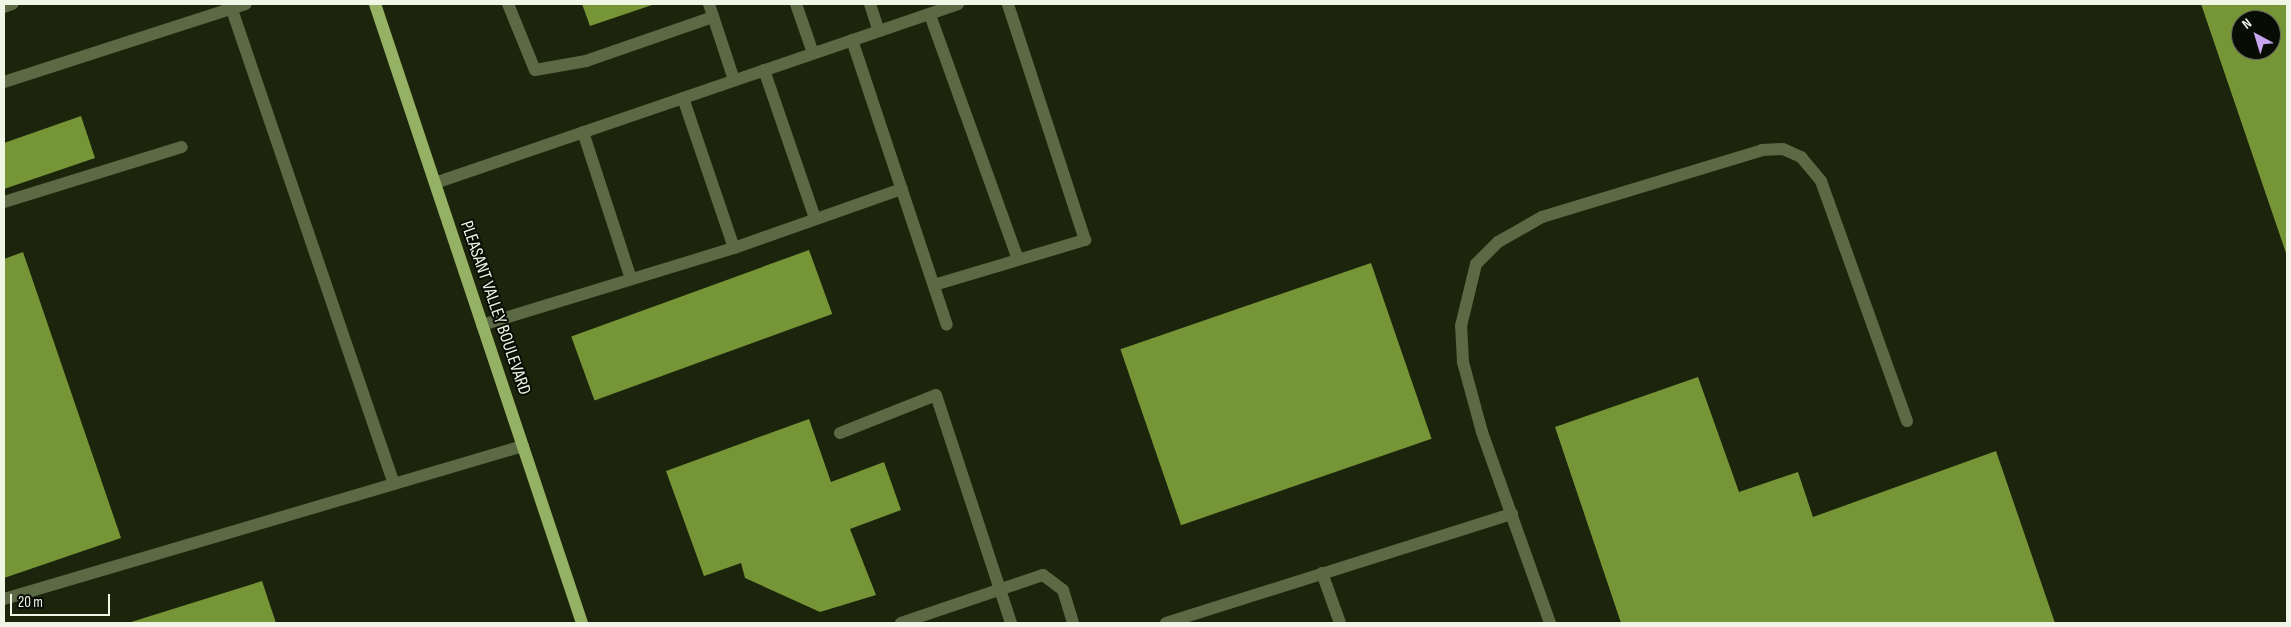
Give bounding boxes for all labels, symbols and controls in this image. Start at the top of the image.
north arrow [2231,10,2281,60]
text: N [2239,15,2255,33]
street label: PLEASANT VALLEY BOULEVARD [455,218,535,398]
scale bar [12,584,112,616]
text: 20 m [18,593,43,612]

